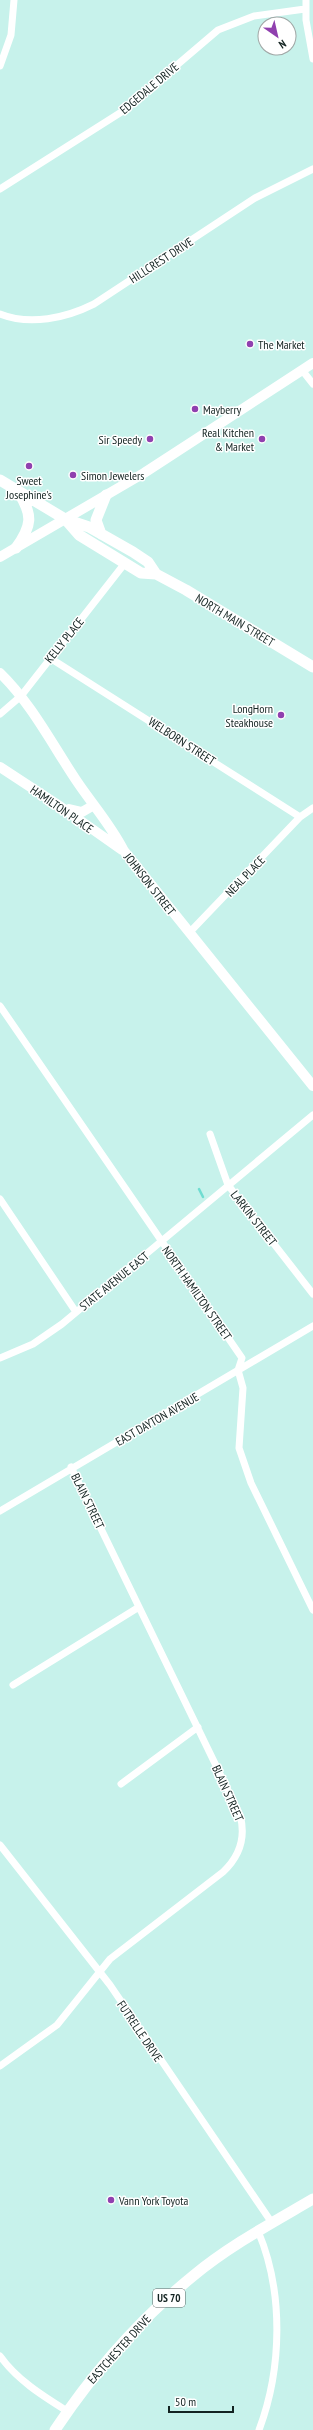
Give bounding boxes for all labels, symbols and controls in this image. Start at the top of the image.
north arrow [257,16,297,56]
text: N [276,37,289,52]
street label: EDGEDALE DRIVE [116,59,182,117]
street label: HILLCREST DRIVE [126,234,196,286]
place label: The Market [258,337,305,352]
marker: The Market [245,339,255,349]
place label: Mayberry [203,402,242,417]
marker: Mayberry [190,404,200,414]
place label: Real Kitchen & Market [202,425,255,454]
place label: Sir Speedy [99,432,142,447]
marker: Sir Speedy [145,434,155,444]
marker: Real Kitchen & Market [257,434,267,444]
marker: Sweet Josephine's [24,461,34,471]
place label: Simon Jewelers [81,468,144,483]
marker: Simon Jewelers [68,470,78,480]
place label: Sweet Josephine's [5,473,52,502]
street label: NORTH MAIN STREET [193,590,278,650]
street label: KELLY PLACE [41,614,87,666]
place label: LongHorn Steakhouse [226,701,273,730]
marker: LongHorn Steakhouse [276,710,286,720]
street label: WELBORN STREET [146,714,219,769]
street label: HAMILTON PLACE [28,782,96,836]
street label: JOHNSON STREET [120,849,179,919]
street label: NEAL PLACE [222,852,268,900]
street label: LARKIN STREET [228,1187,281,1249]
street label: NORTH HAMILTON STREET [159,1243,235,1343]
street label: STATE AVENUE EAST [76,1248,152,1314]
street label: EAST DAYTON AVENUE [113,1389,201,1449]
street label: BLAIN STREET [68,1471,108,1532]
street label: BLAIN STREET [209,1762,247,1824]
street label: FUTRELLE DRIVE [114,1997,166,2065]
place label: Vann York Toyota [118,2193,189,2208]
marker: Vann York Toyota [106,2195,116,2205]
road number: US 70 [153,2289,185,2307]
street label: EASTCHESTER DRIVE [84,2311,154,2387]
scale bar [169,2388,233,2414]
text: 50 m [175,2394,196,2409]

